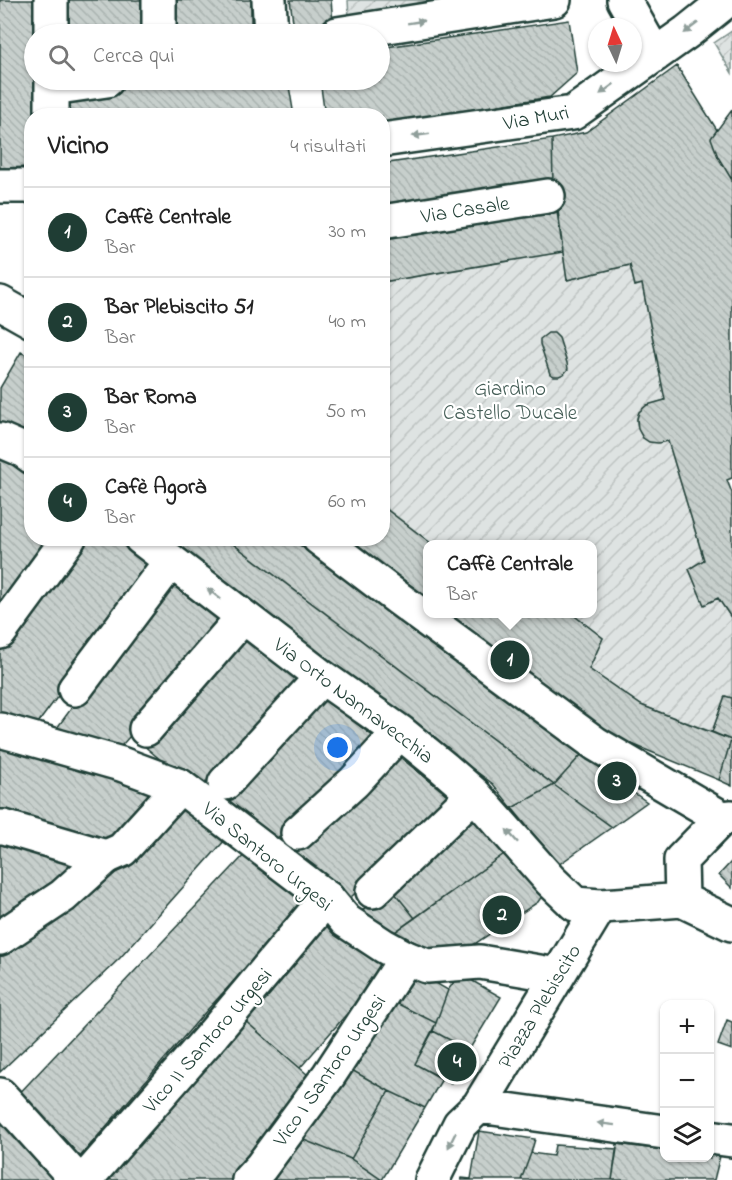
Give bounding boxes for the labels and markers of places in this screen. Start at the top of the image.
pin: 1 [490,638,530,682]
pin: 3 [598,758,636,804]
pin: 2 [482,892,522,938]
pin: 4 [438,1040,476,1084]

